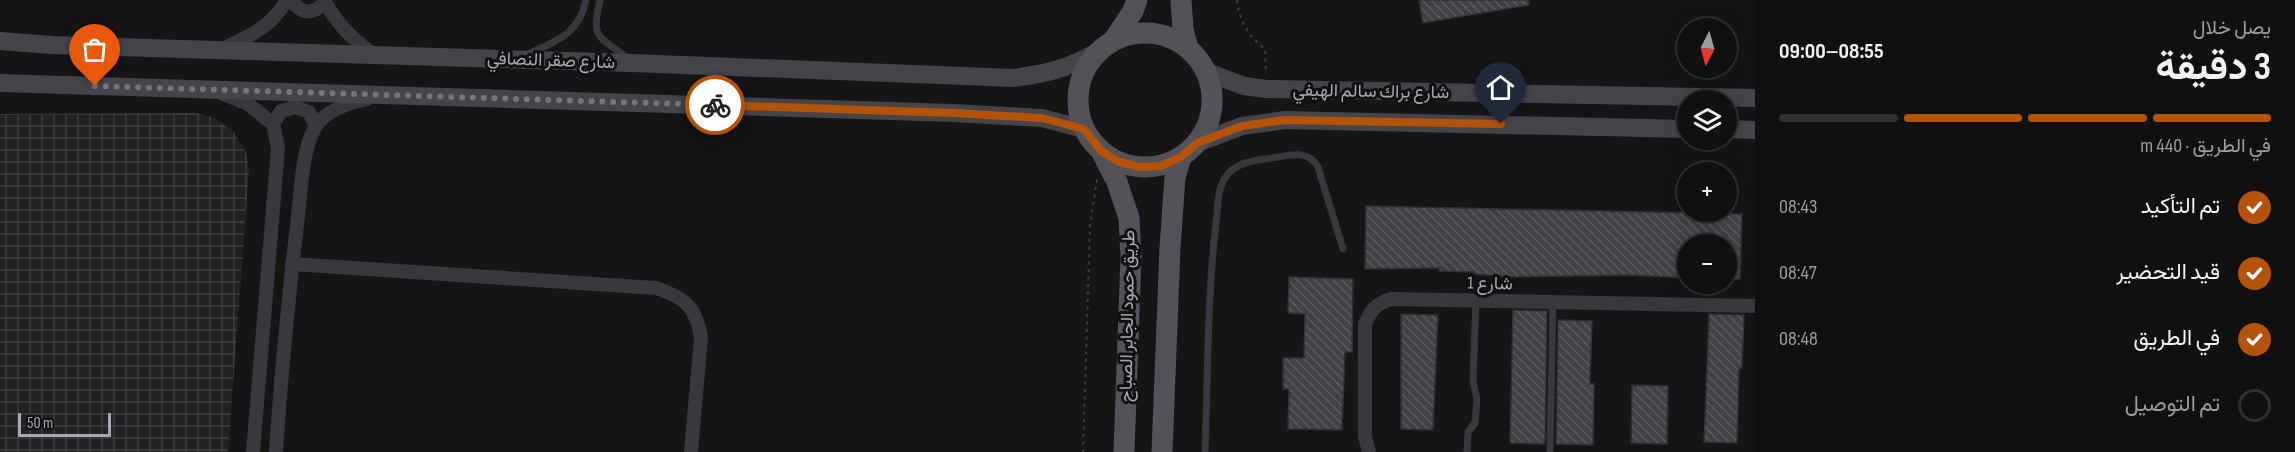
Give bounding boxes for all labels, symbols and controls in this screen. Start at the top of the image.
text: يصل خلال [2193,16,2271,40]
north arrow [1677,18,1737,78]
map controls [1677,18,1737,294]
pin [69,24,120,86]
icon: bag [78,33,111,66]
text: 08:55–09:00 [1779,38,1884,65]
text: 3 دقيقة [2155,44,2271,91]
street label: شارع صقر النصافي [486,48,616,77]
pin [1475,62,1526,124]
icon: home [1484,71,1517,104]
courier [685,75,745,135]
street label: شارع براك سالم الهيفي [1292,80,1450,107]
icon: bike [699,89,732,122]
button: layers [1677,90,1737,150]
text: في الطريق · 440 m [2140,134,2271,158]
button: + [1677,162,1737,222]
icon: check [2238,191,2271,224]
text: تم التأكيد [2141,193,2220,220]
text: 08:43 [1779,195,1817,219]
street label: طريق حمود الجابر الصباح [1115,230,1141,402]
button: − [1677,234,1737,294]
icon: check [2238,257,2271,290]
text: قيد التحضير [2116,259,2220,286]
text: 08:47 [1779,261,1817,285]
street label: شارع 1 [1467,273,1513,295]
icon: check [2238,323,2271,356]
text: في الطريق [2134,325,2220,352]
text: 08:48 [1779,327,1818,351]
text: تم التوصيل [2125,391,2220,418]
scale bar [18,410,111,438]
text: 50 m [27,414,53,433]

